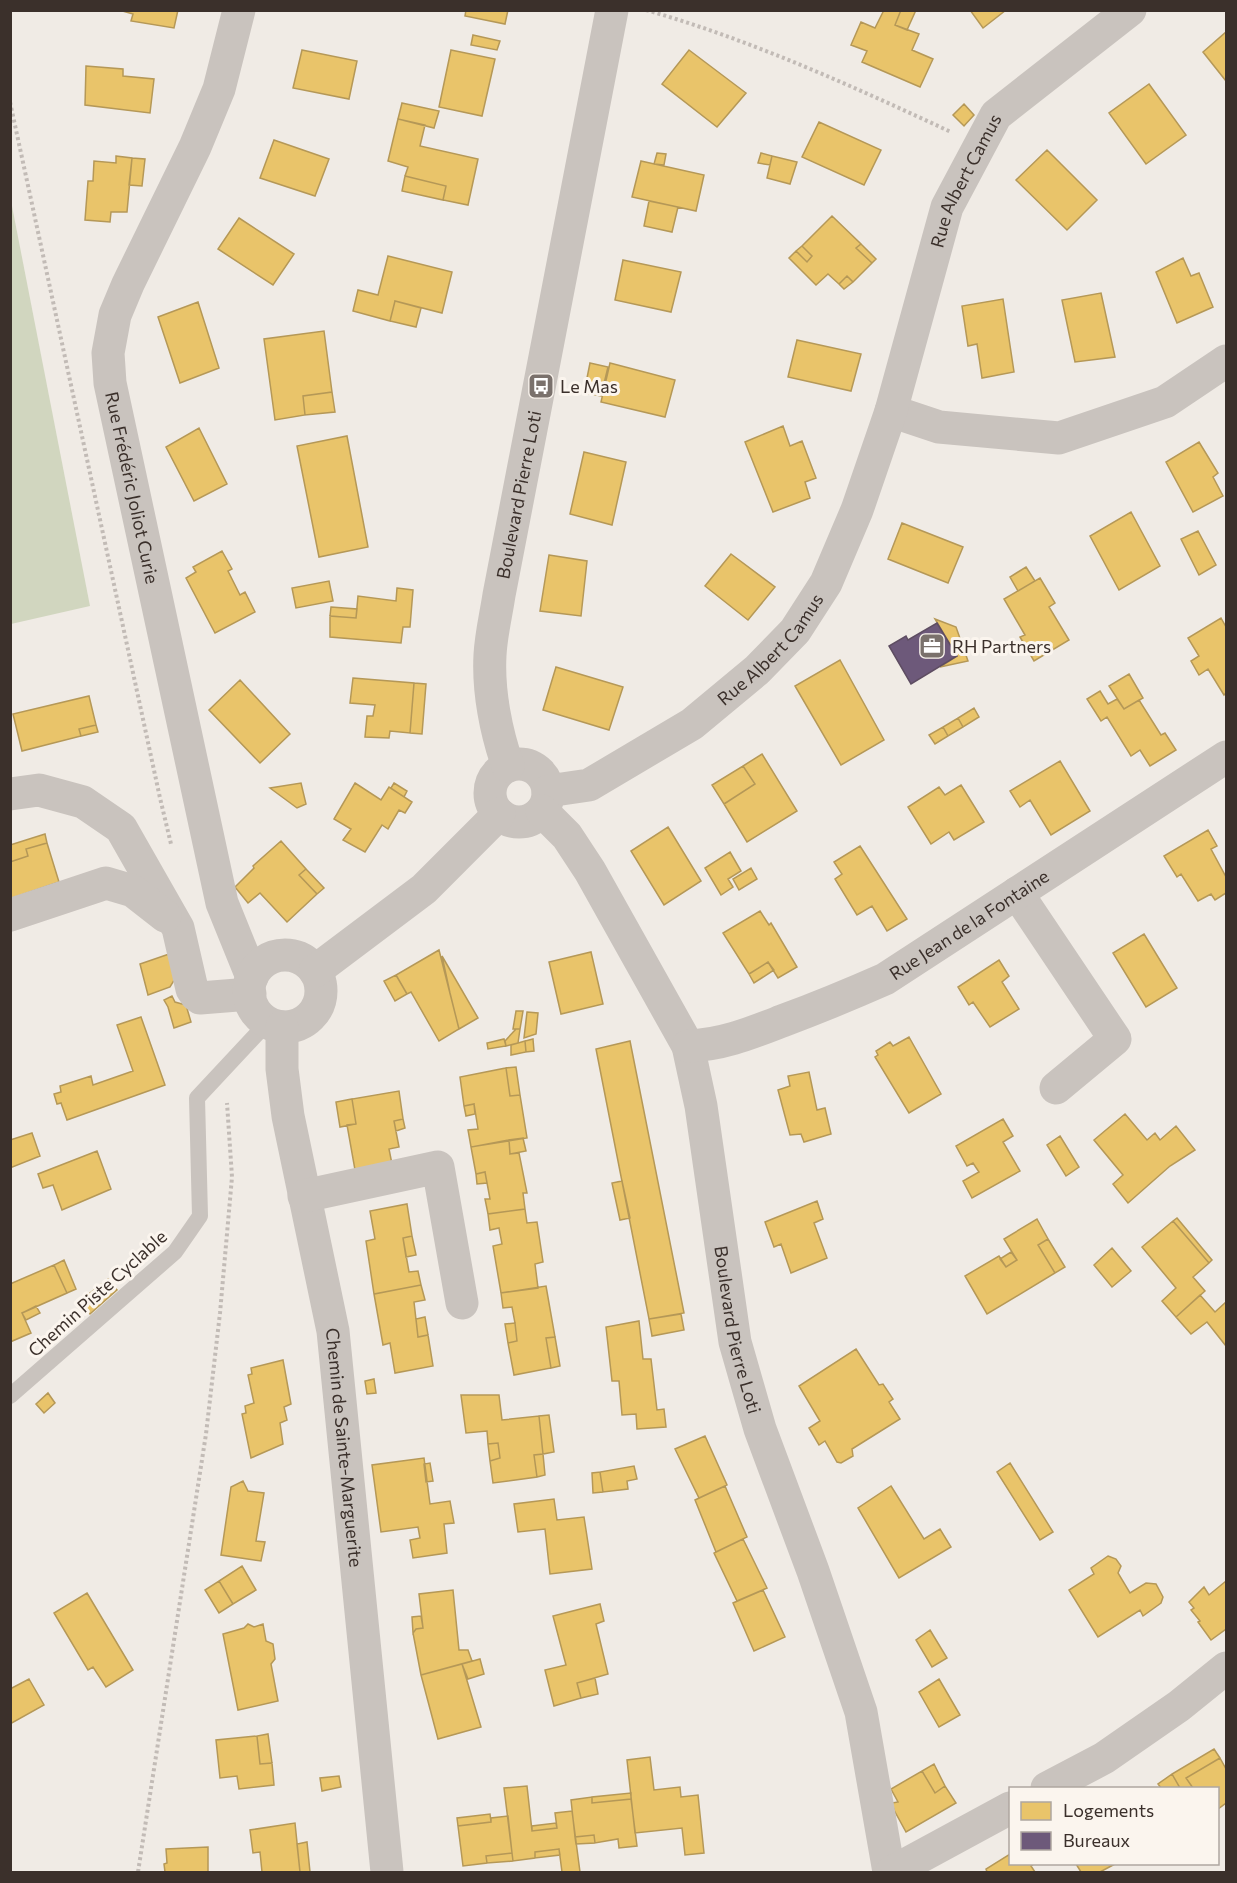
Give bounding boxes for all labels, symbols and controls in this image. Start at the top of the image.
street label: Rue Albert Camus [925,110,1006,250]
bus stop icon: Le Mas [526,371,556,401]
place label: Le Mas [560,375,618,397]
street label: Rue Frédéric Joliot Curie [101,389,164,586]
street label: Boulevard Pierre Loti [491,409,545,581]
street label: Rue Albert Camus [713,589,827,710]
office icon: RH Partners [917,631,947,661]
place label: RH Partners [952,635,1051,657]
street label: Rue Jean de la Fontaine [885,864,1053,984]
street label: Chemin Piste Cyclable [23,1225,171,1361]
street label: Boulevard Pierre Loti [710,1244,766,1416]
street label: Chemin de Sainte-Marguerite [322,1327,368,1568]
legend [1009,1787,1219,1865]
text: Logements [1063,1799,1154,1821]
text: Bureaux [1063,1829,1131,1851]

